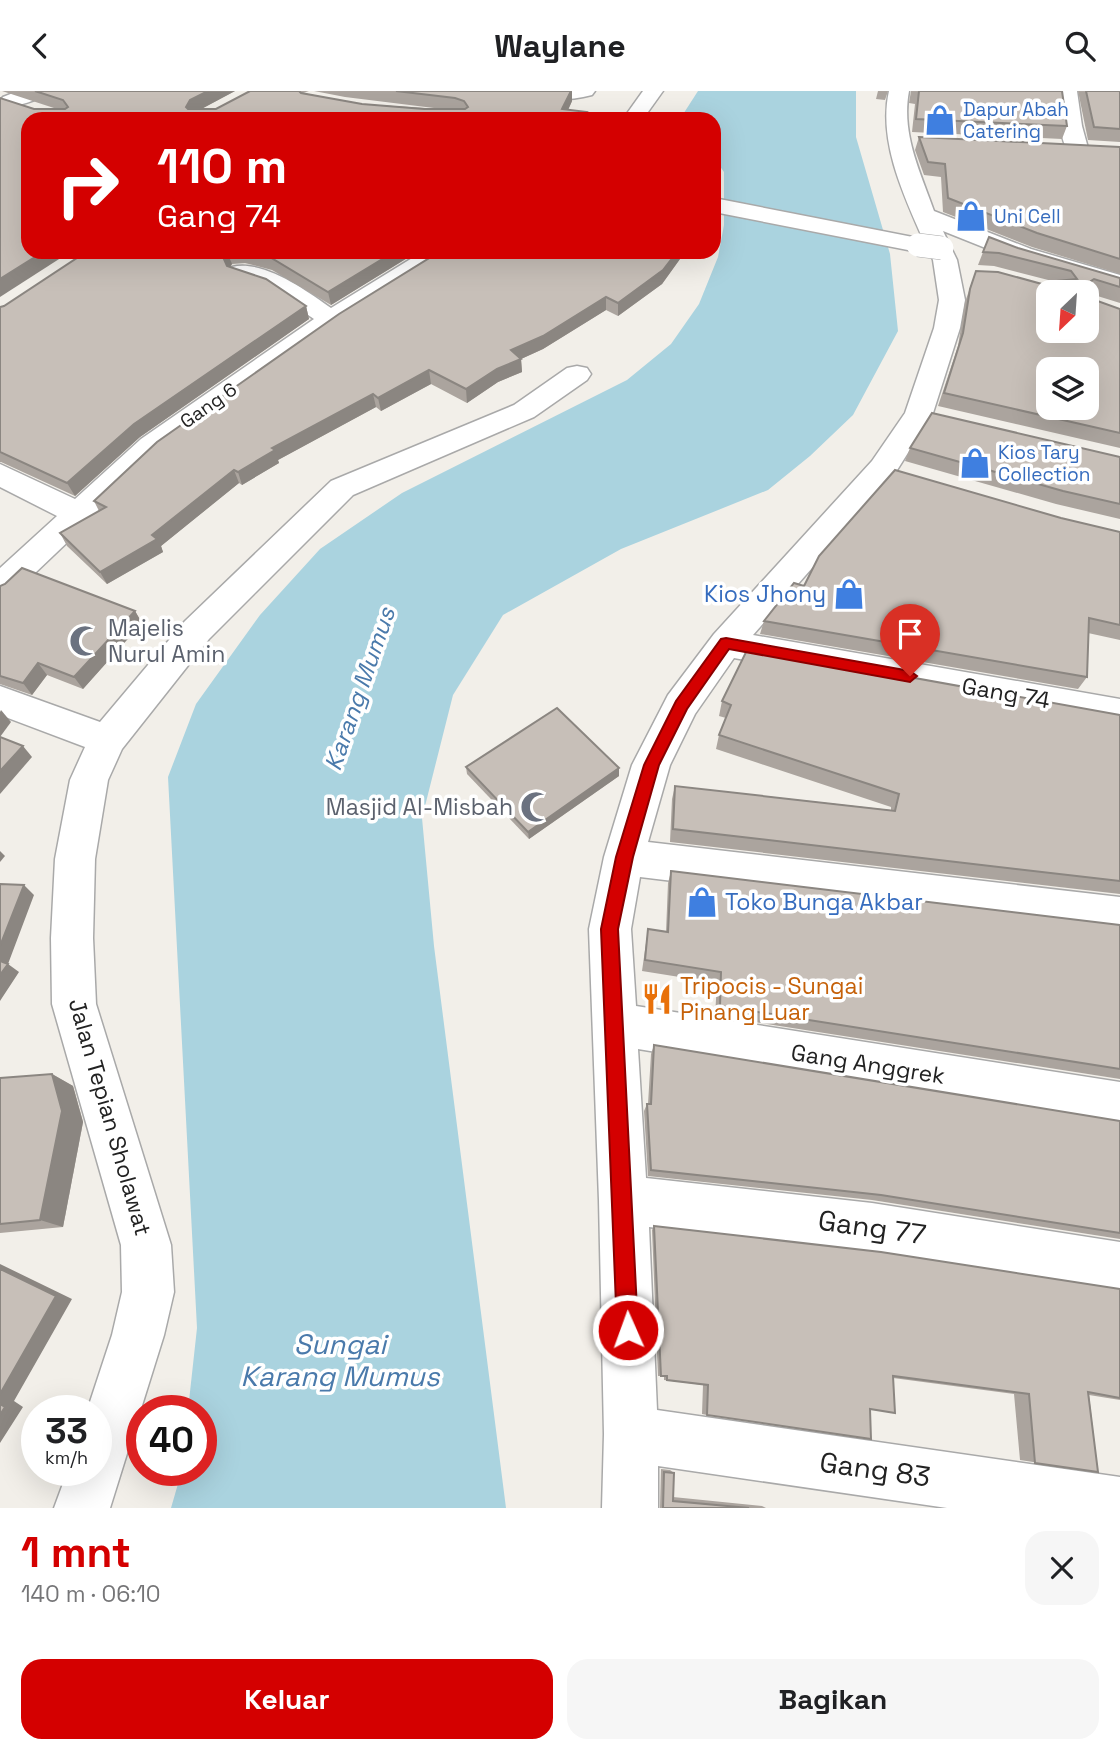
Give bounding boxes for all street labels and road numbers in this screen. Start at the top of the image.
street label: Gang 6 [175,377,242,434]
street label: Gang 74 [959,670,1053,716]
street label: Jalan Tepian Sholawat [62,995,158,1239]
street label: Gang Anggrek [789,1037,947,1091]
street label: Gang 77 [816,1202,928,1252]
street label: Gang 83 [817,1443,933,1495]

